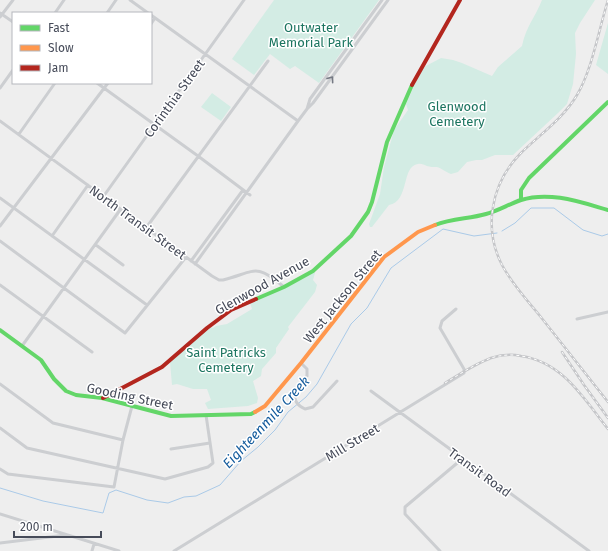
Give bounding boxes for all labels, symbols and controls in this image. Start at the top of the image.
legend [12,12,152,84]
park label: Outwater Memorial Park [269,20,354,50]
text: Fast [48,21,70,35]
text: Slow [48,41,74,55]
street label: Corinthia Street [141,56,208,140]
text: Jam [48,61,68,75]
one-way arrow [326,76,333,83]
park label: Glenwood Cemetery [428,99,486,129]
street label: North Transit Street [86,182,189,263]
street label: West Jackson Street [300,246,385,346]
street label: Glenwood Avenue [212,253,312,318]
park label: Saint Patricks Cemetery [186,345,266,375]
water label: Eighteenmile Creek [219,372,314,472]
street label: Gooding Street [85,380,175,413]
street label: Mill Street [323,420,382,464]
street label: Transit Road [446,445,514,500]
scale bar [14,513,101,539]
text: 200 m [20,520,53,534]

